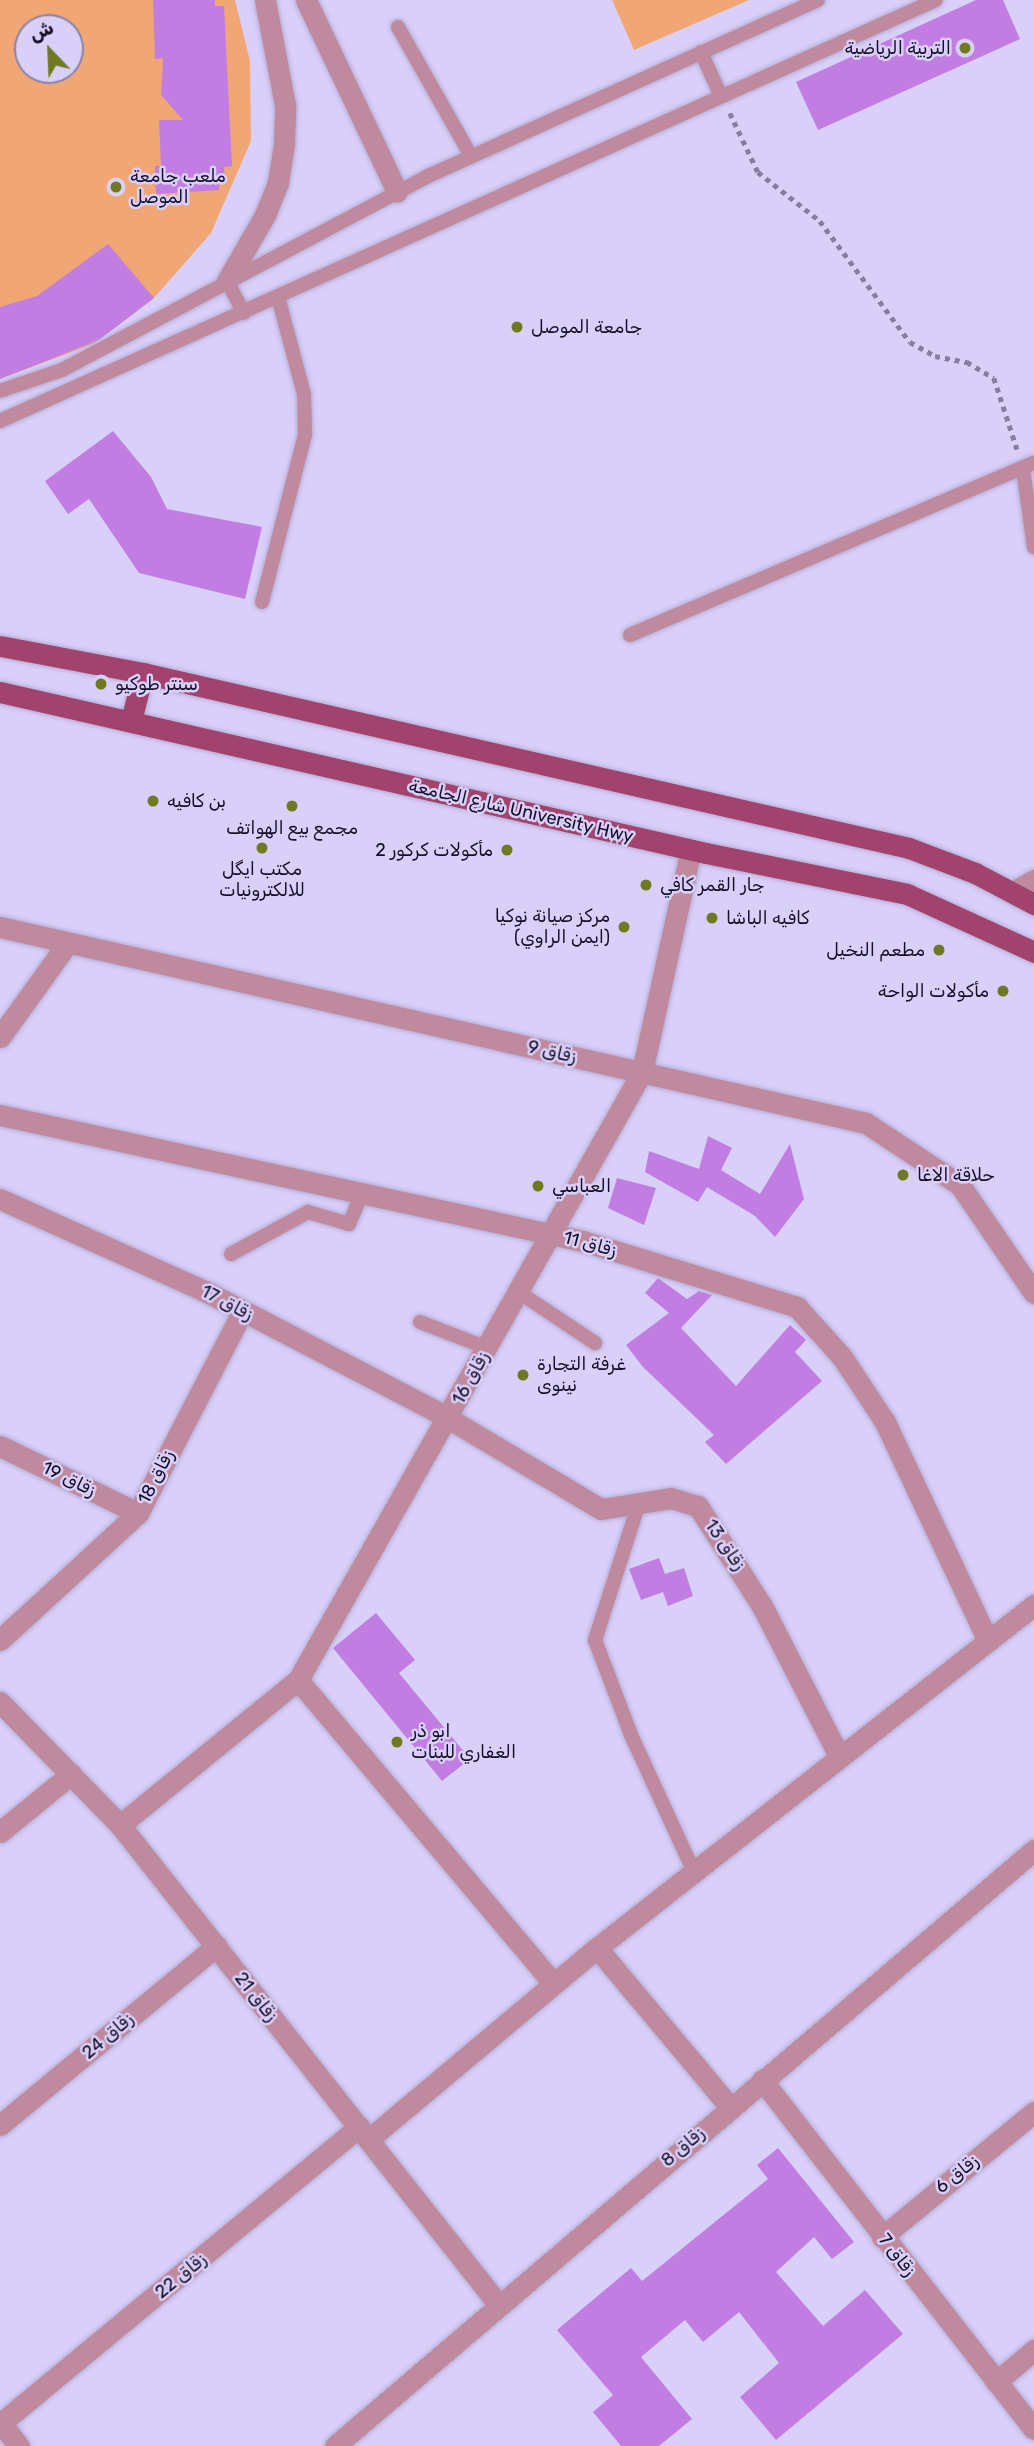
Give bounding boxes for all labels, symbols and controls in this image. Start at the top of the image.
north arrow [14,14,84,84]
text: ش [26,16,57,46]
place label: التربية الرياضية [844,37,951,59]
marker: التربية الرياضية [957,40,973,56]
place label: ملعب جامعة الموصل [130,166,226,208]
marker: ملعب جامعة الموصل [108,179,124,195]
place label: جامعة الموصل [531,316,642,338]
marker: جامعة الموصل [509,319,525,335]
place label: سنتر طوكيو [115,673,198,695]
marker: سنتر طوكيو [93,676,109,692]
street label: شارع الجامعة University Hwy [406,775,636,847]
place label: بن كافيه [167,790,226,812]
marker: بن كافيه [145,793,161,809]
marker: مجمع بيع الهواتف [284,798,300,814]
place label: مجمع بيع الهواتف [226,817,358,839]
place label: مأكولات كركور 2 [375,839,493,861]
marker: مكتب ايگل للالكترونيات [254,840,270,856]
marker: مأكولات كركور 2 [499,842,515,858]
place label: مكتب ايگل للالكترونيات [219,859,305,902]
place label: جار القمر كافي [660,874,764,896]
marker: جار القمر كافي [638,877,654,893]
place label: مركز صيانة نوكيا (ايمن الراوي) [495,906,610,948]
place label: كافيه الباشا [726,907,809,929]
marker: كافيه الباشا [704,910,720,926]
marker: مركز صيانة نوكيا (ايمن الراوي) [616,919,632,935]
place label: مطعم النخيل [826,939,925,961]
marker: مطعم النخيل [931,942,947,958]
place label: مأكولات الواحة [878,980,989,1002]
marker: مأكولات الواحة [995,983,1011,999]
street label: زقاق 9 [526,1036,578,1068]
place label: حلاقة الاغا [917,1164,995,1186]
marker: حلاقة الاغا [895,1167,911,1183]
place label: العباسي [552,1175,611,1197]
marker: العباسي [530,1178,546,1194]
street label: زقاق 11 [561,1227,619,1261]
street label: زقاق 17 [197,1280,257,1326]
street label: زقاق 16 [448,1348,494,1408]
place label: غرفة التجارة نينوى [537,1354,626,1396]
marker: غرفة التجارة نينوى [515,1367,531,1383]
street label: زقاق 18 [133,1446,179,1508]
street label: زقاق 19 [39,1457,99,1501]
street label: زقاق 13 [700,1515,750,1575]
place label: ابو ذر الغفاري للبنات [411,1721,516,1764]
marker: ابو ذر الغفاري للبنات [389,1734,405,1750]
street label: زقاق 21 [230,1968,282,2026]
street label: زقاق 24 [78,2008,138,2064]
street label: زقاق 8 [657,2123,709,2171]
street label: زقاق 6 [931,2150,983,2198]
street label: زقاق 7 [874,2229,920,2281]
street label: زقاق 22 [151,2249,211,2303]

